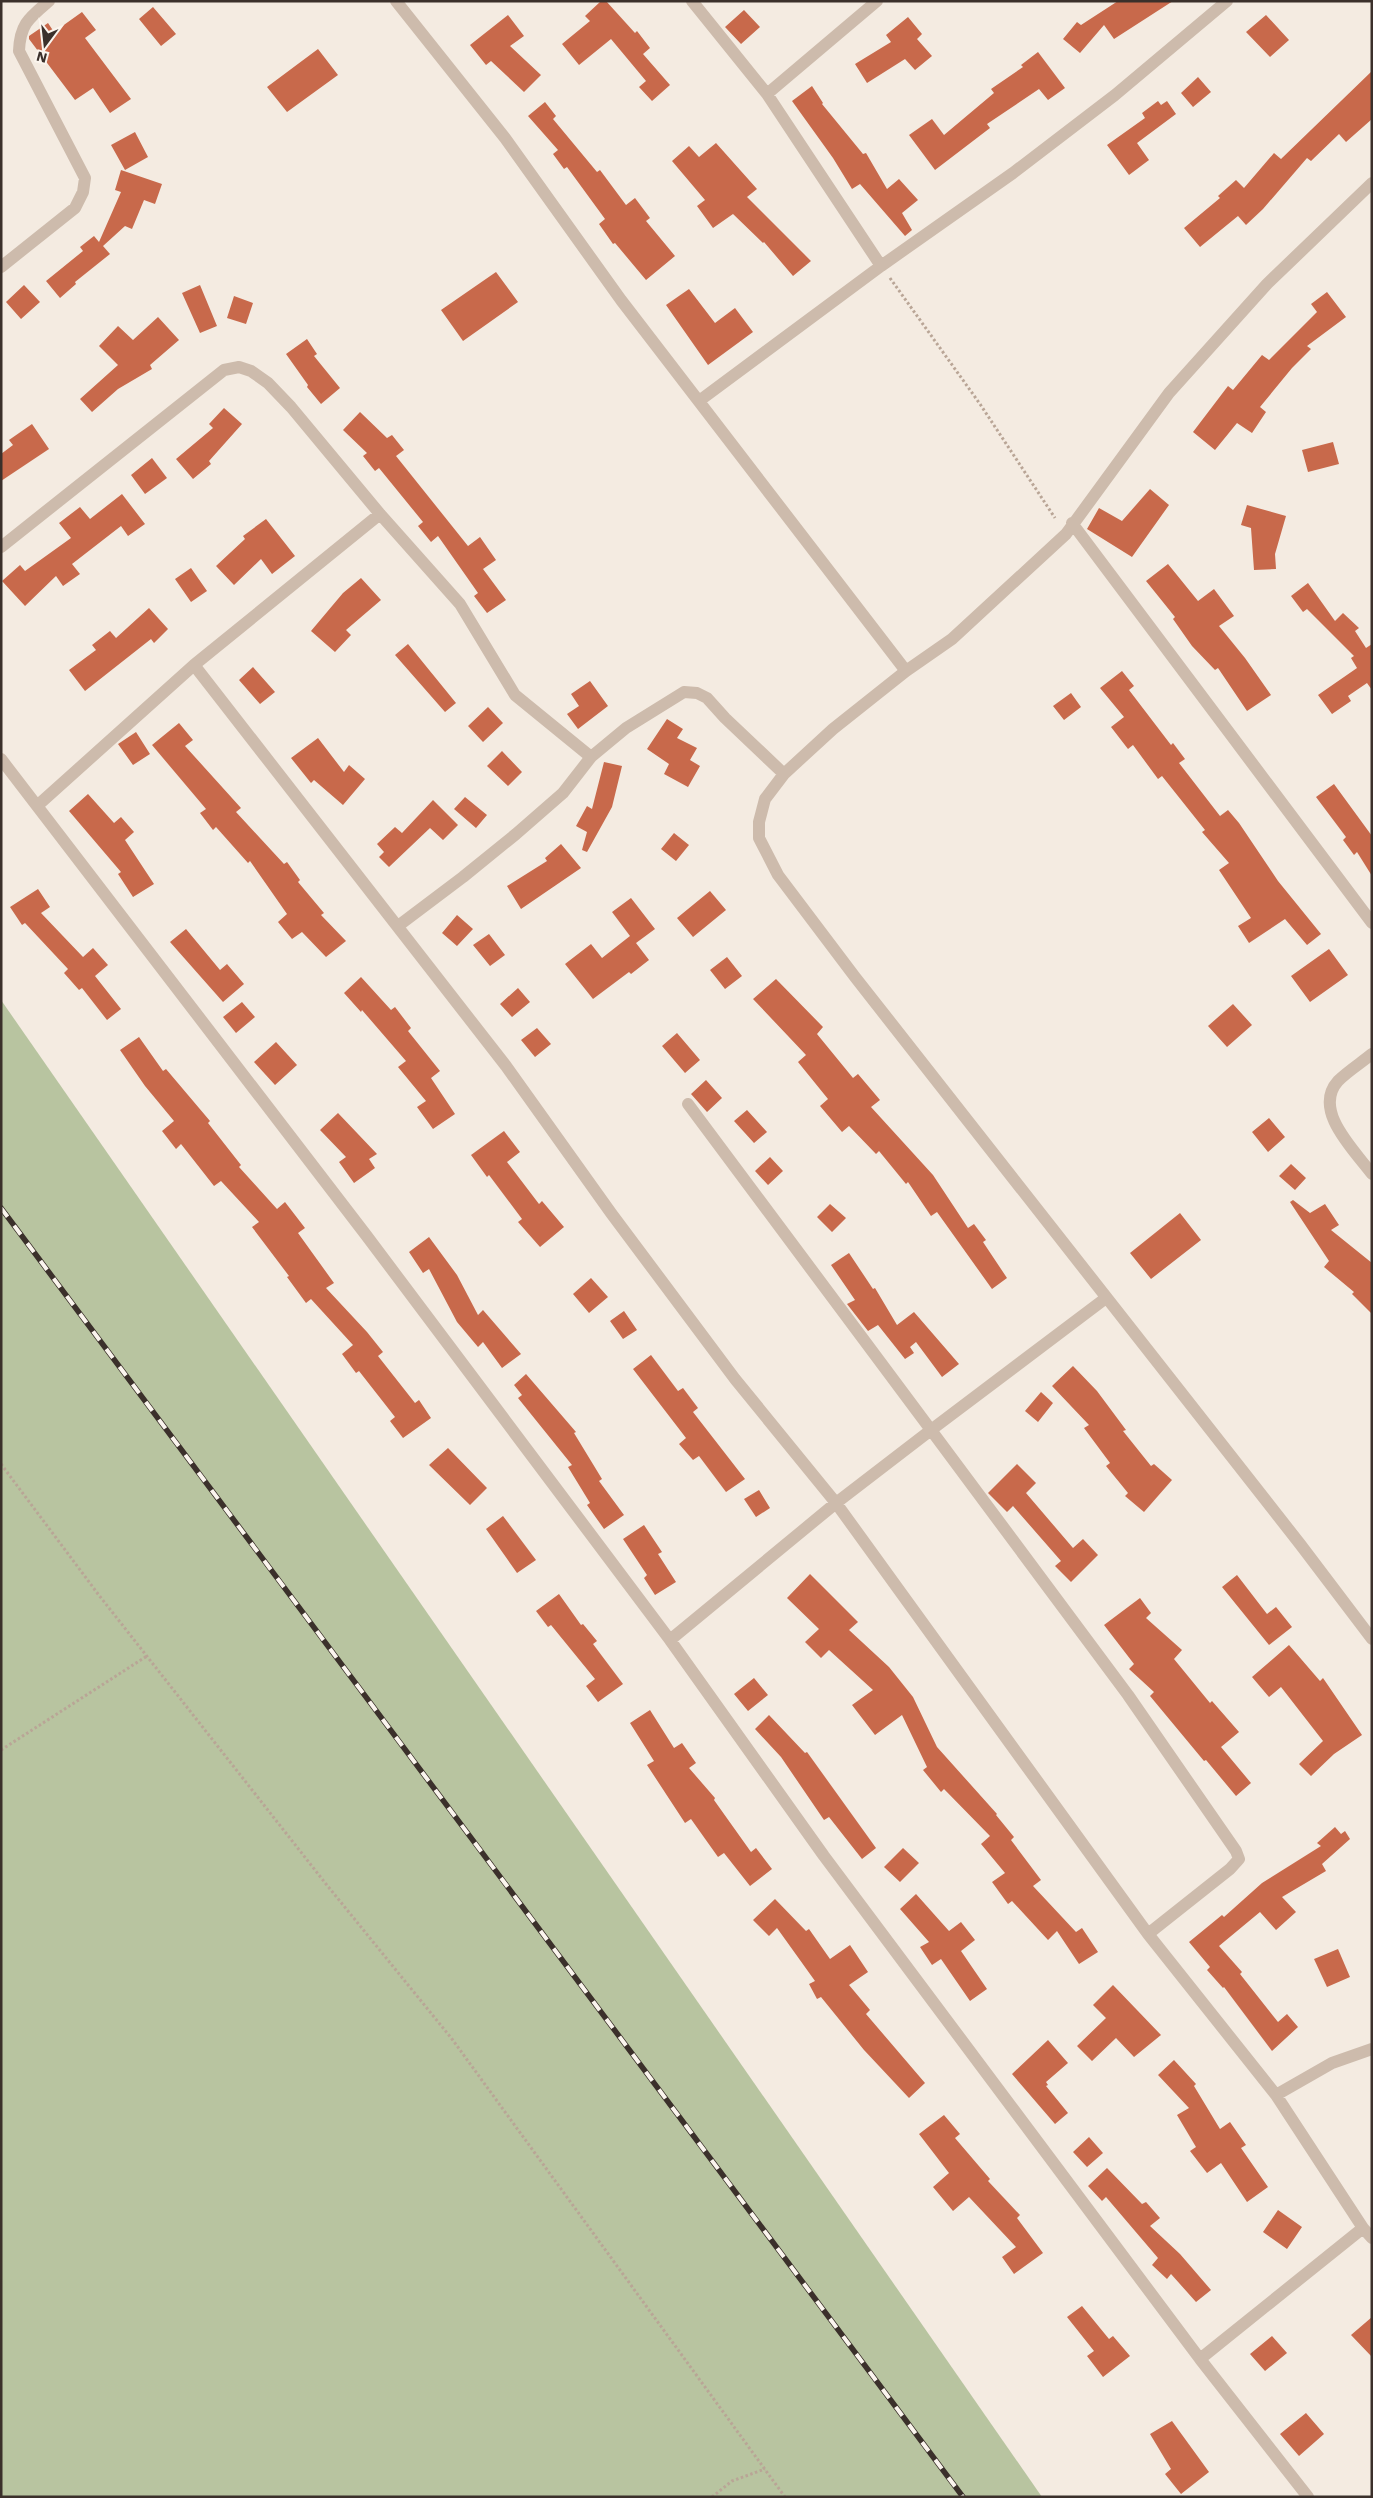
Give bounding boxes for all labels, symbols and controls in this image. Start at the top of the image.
north arrow [20,20,70,70]
text: N [35,48,49,67]

